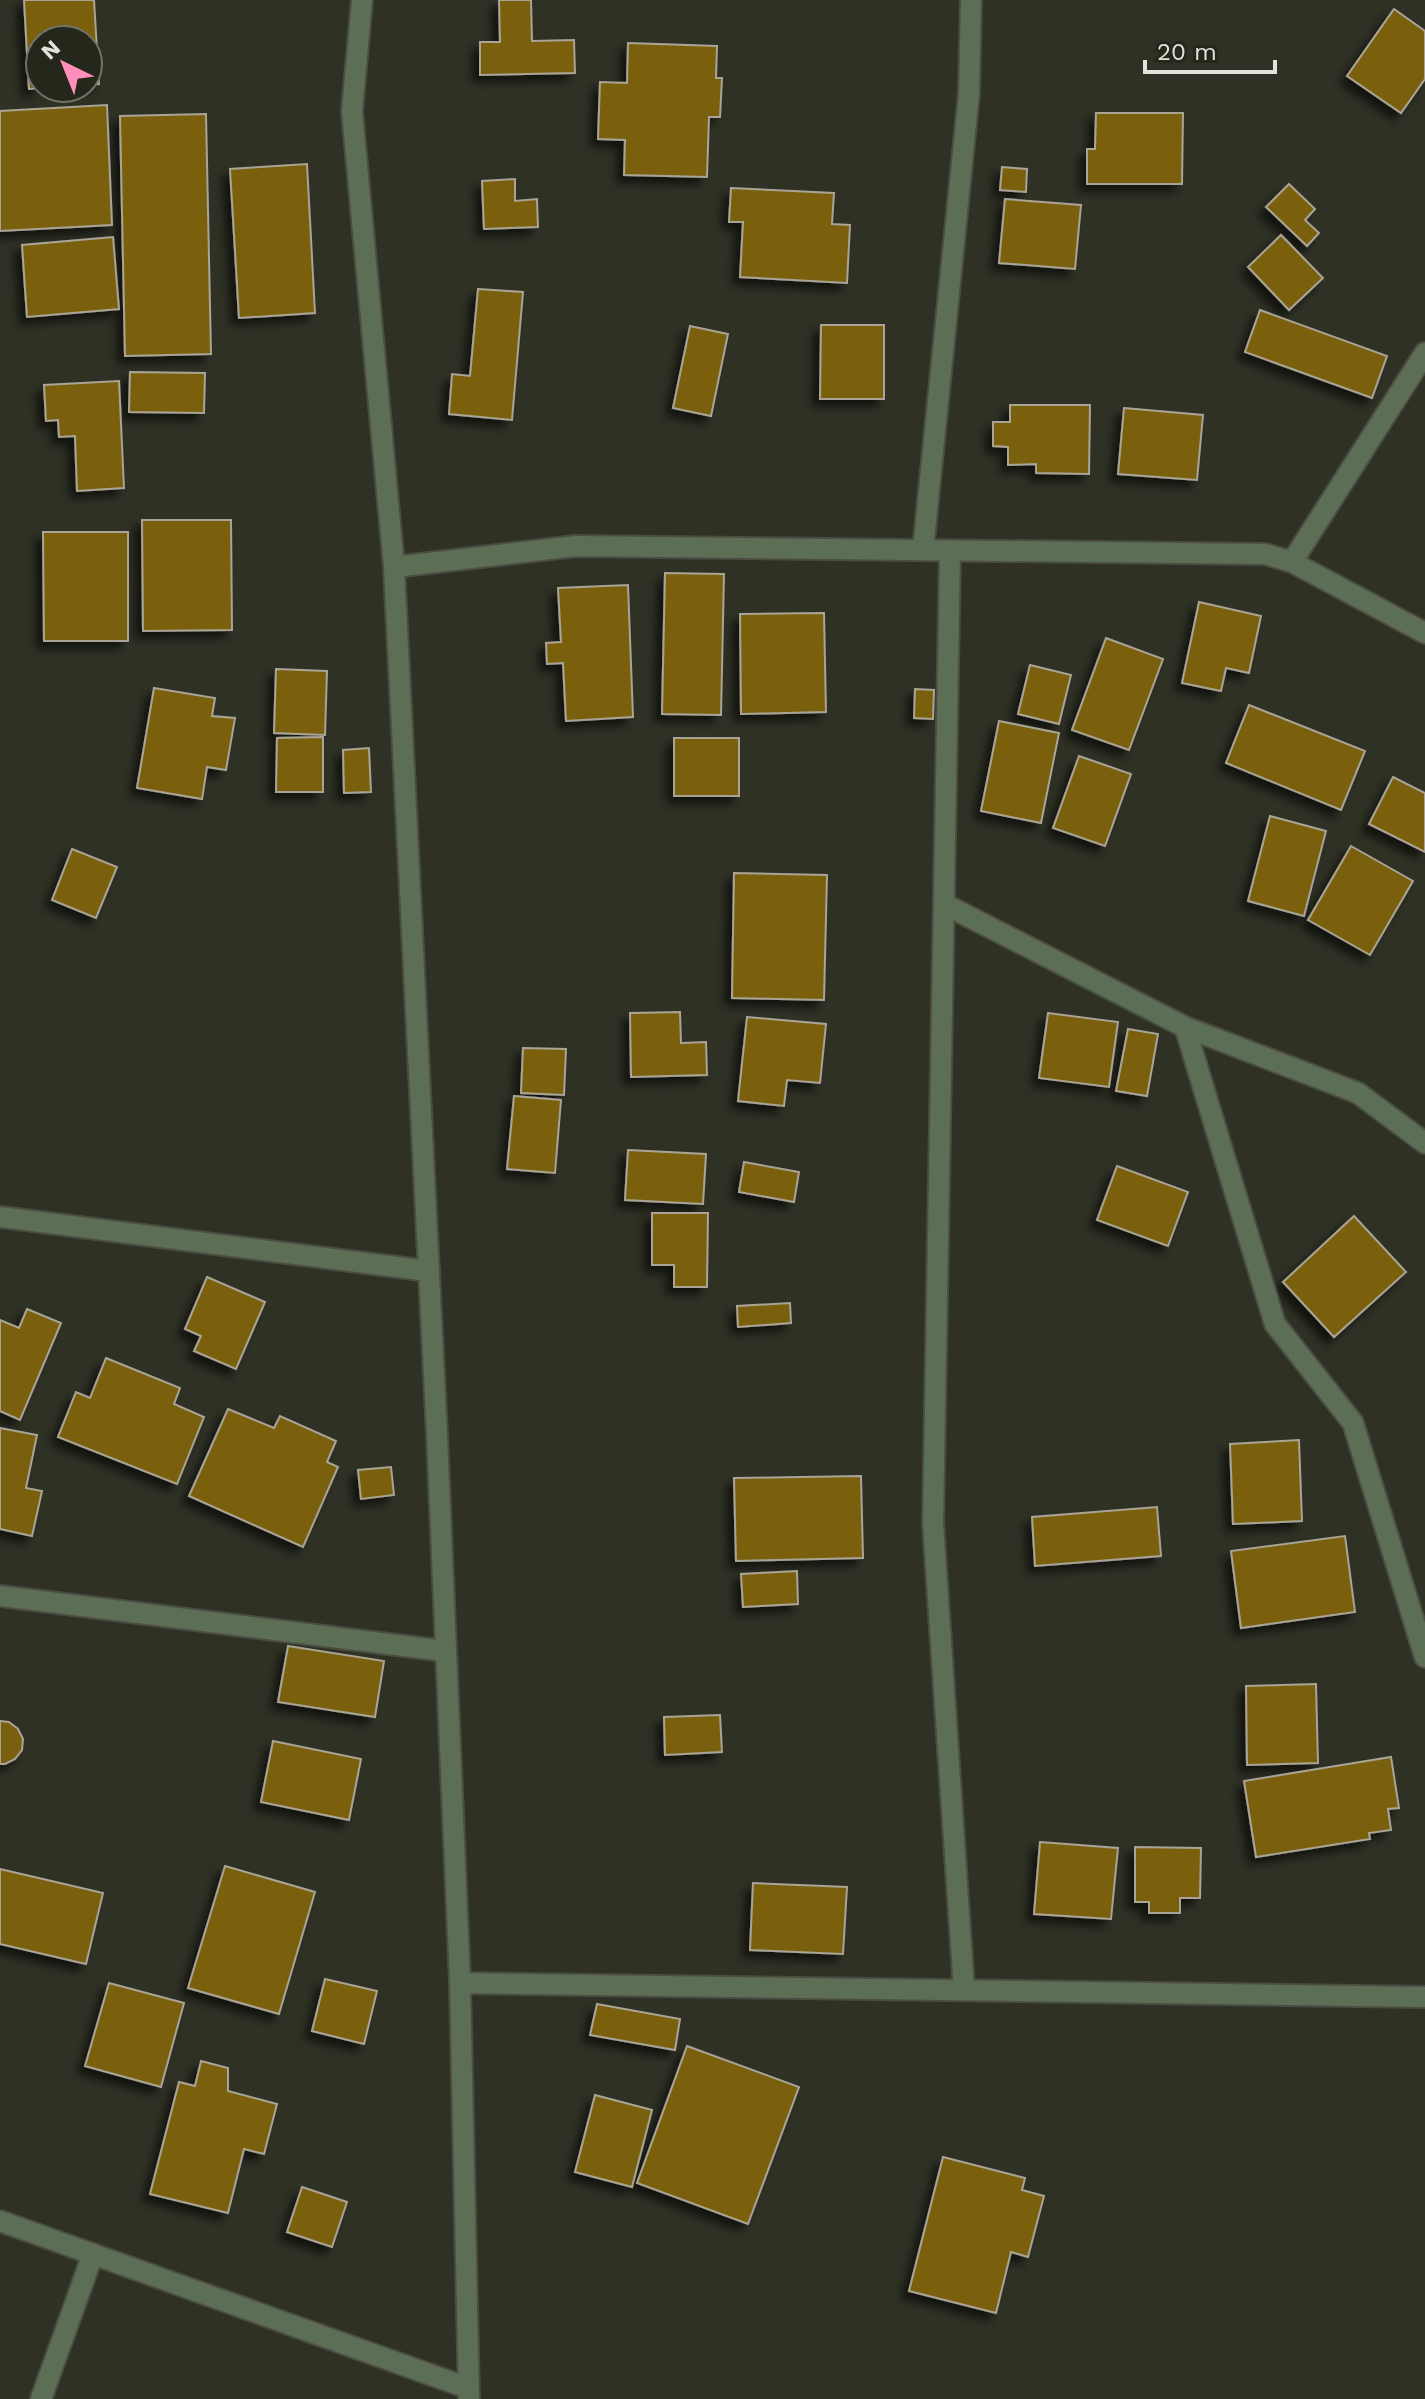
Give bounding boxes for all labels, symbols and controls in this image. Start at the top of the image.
north arrow [24,24,104,104]
scale bar [1145,24,1275,74]
text: N [36,35,65,64]
text: 20 m [1157,38,1217,66]

